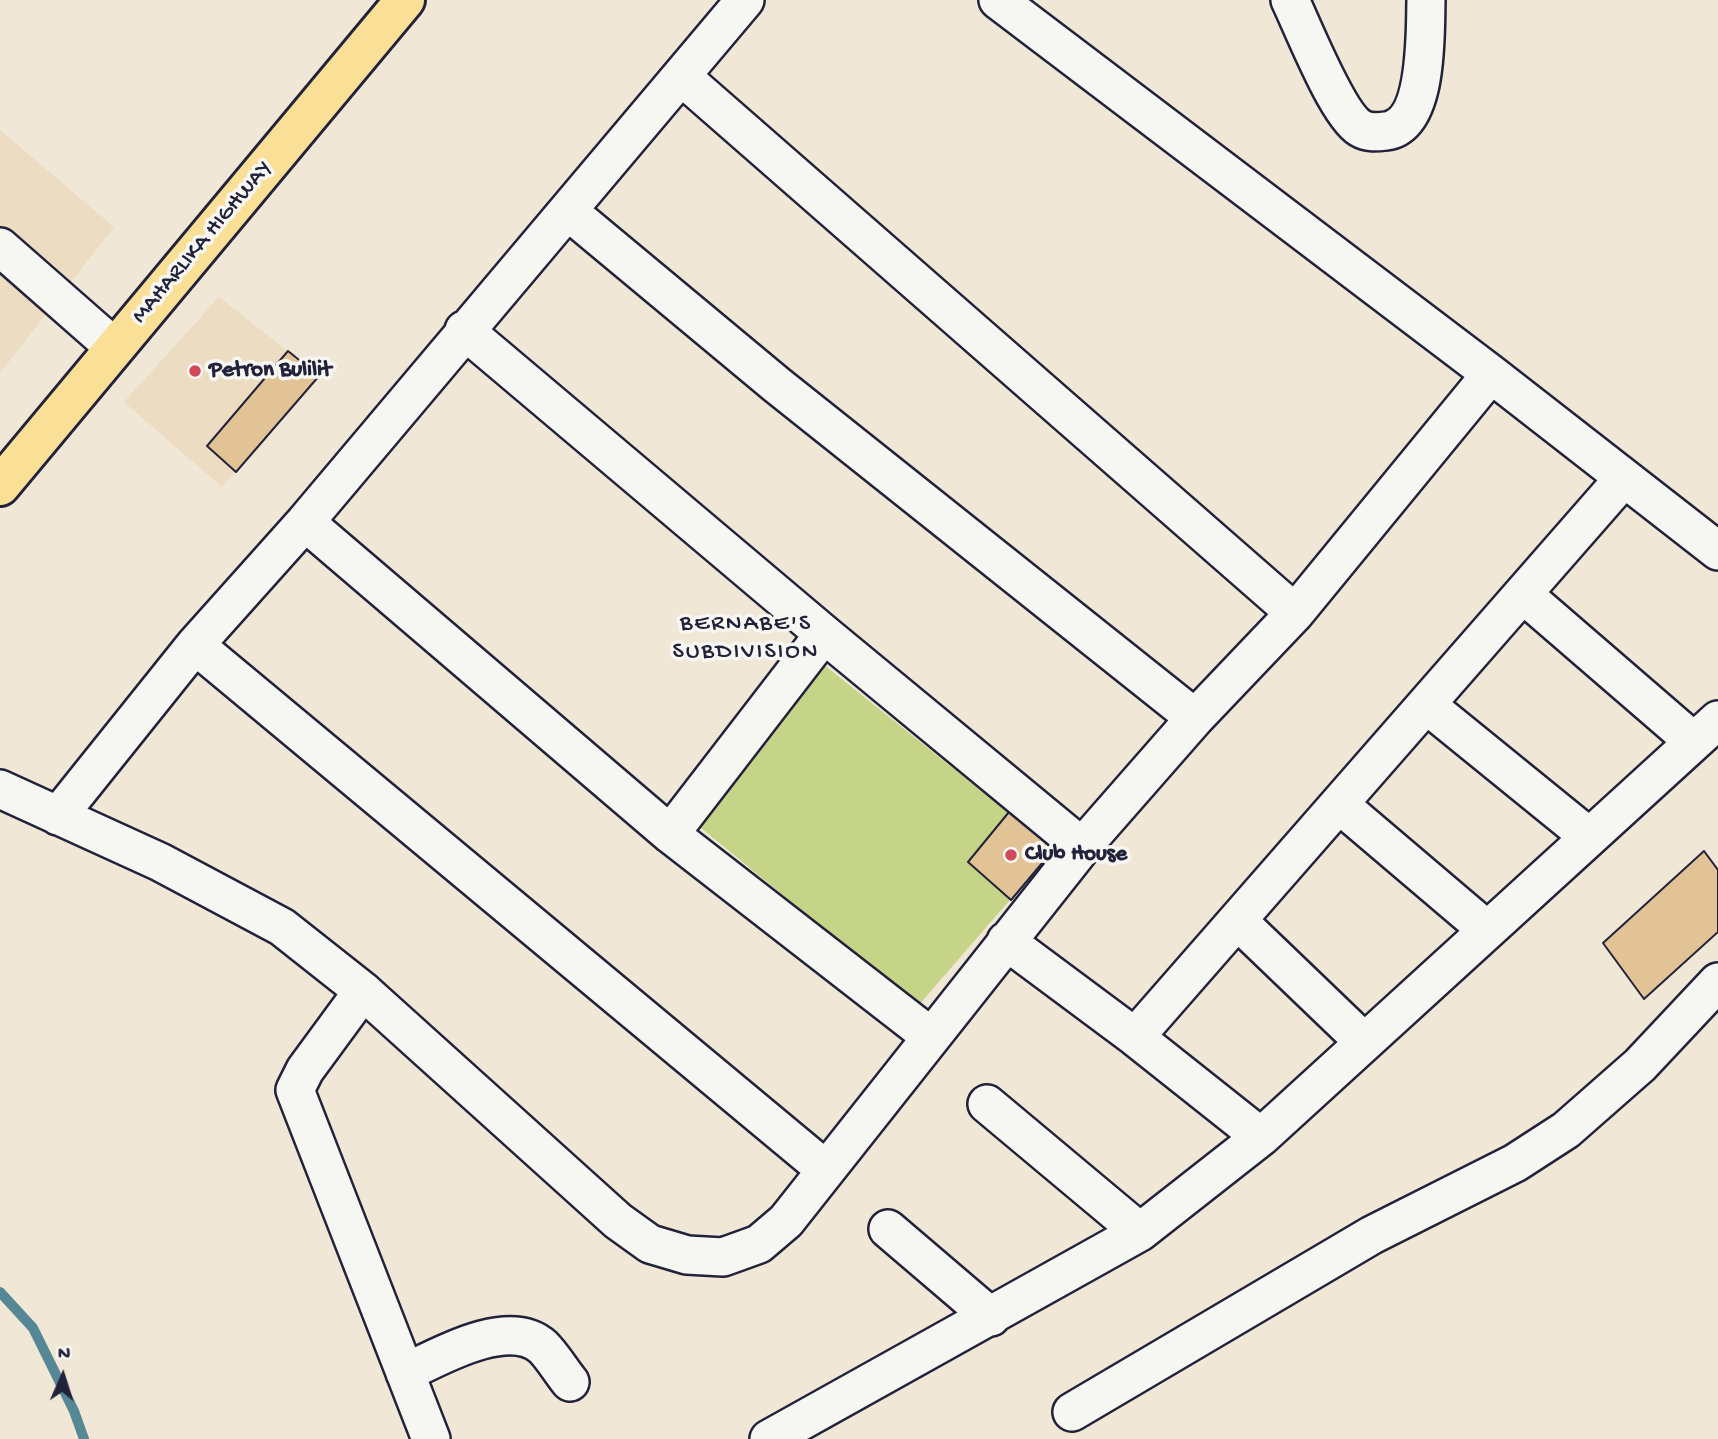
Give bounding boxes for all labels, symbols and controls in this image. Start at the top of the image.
street label: MAHARLIKA HIGHWAY [127,156,279,330]
place label: Petron Bulilit [209,357,331,385]
marker: Petron Bulilit [187,363,203,379]
district label: BERNABE'S SUBDIVISION [674,611,818,667]
place label: Club House [1025,841,1127,869]
marker: Club House [1003,847,1019,863]
north arrow [28,1341,98,1411]
text: N [57,1343,71,1366]

